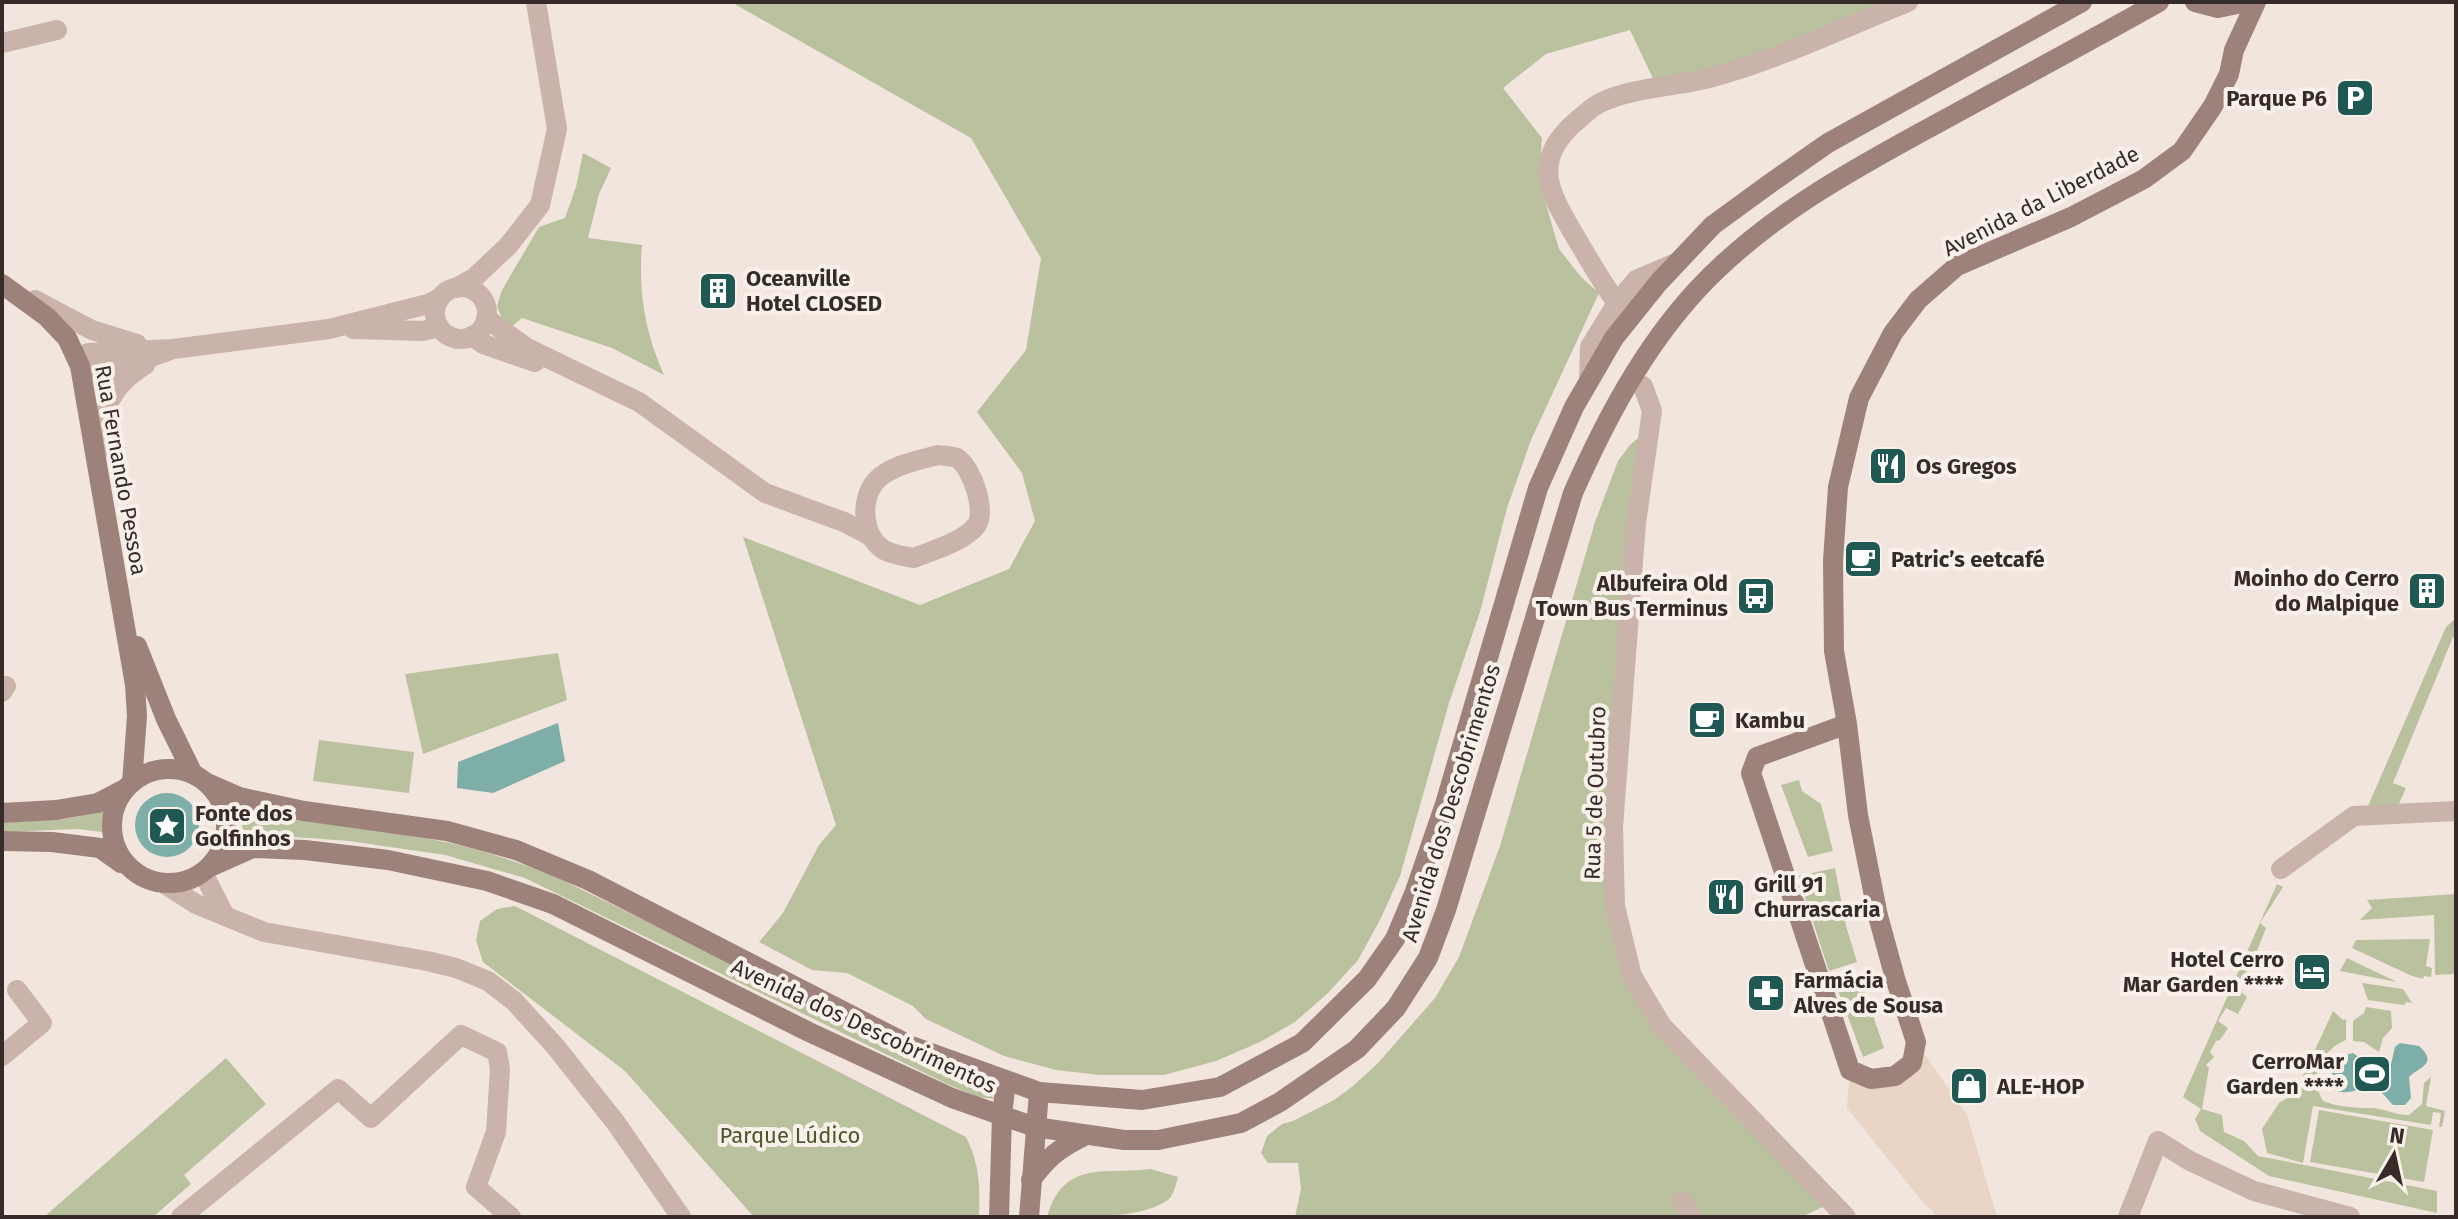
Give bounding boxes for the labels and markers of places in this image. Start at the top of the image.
parking icon: Parque P6 [2334,77,2376,119]
place label: Parque P6 [2226,85,2327,112]
place label: Oceanville Hotel CLOSED [746,265,882,317]
building icon: Oceanville Hotel CLOSED [697,270,739,312]
restaurant icon: Os Gregos [1867,445,1909,487]
place label: Os Gregos [1916,453,2017,480]
cafe icon: Patric’s eetcafé [1842,538,1884,580]
place label: Patric’s eetcafé [1891,546,2045,573]
place label: Moinho do Cerro do Malpique [2234,565,2399,617]
place label: Albufeira Old Town Bus Terminus [1536,570,1728,622]
building icon: Moinho do Cerro do Malpique [2406,570,2448,612]
bus stop icon: Albufeira Old Town Bus Terminus [1735,575,1777,617]
cafe icon: Kambu [1686,699,1728,741]
place label: Kambu [1735,707,1805,734]
place label: Fonte dos Golfinhos [195,800,293,852]
place icon: Fonte dos Golfinhos [146,805,188,847]
place label: Grill 91 Churrascaria [1754,871,1881,923]
restaurant icon: Grill 91 Churrascaria [1705,876,1747,918]
place label: Hotel Cerro Mar Garden **** [2123,946,2284,998]
hotel icon: Hotel Cerro Mar Garden **** [2291,951,2333,993]
place label: Farmácia Alves de Sousa [1793,967,1943,1019]
pharmacy icon: Farmácia Alves de Sousa [1745,972,1787,1014]
place label: CerroMar Garden **** [2226,1048,2344,1100]
sports icon: CerroMar Garden **** [2351,1053,2393,1095]
shop icon: ALE-HOP [1948,1065,1990,1107]
place label: ALE-HOP [1996,1073,2084,1100]

